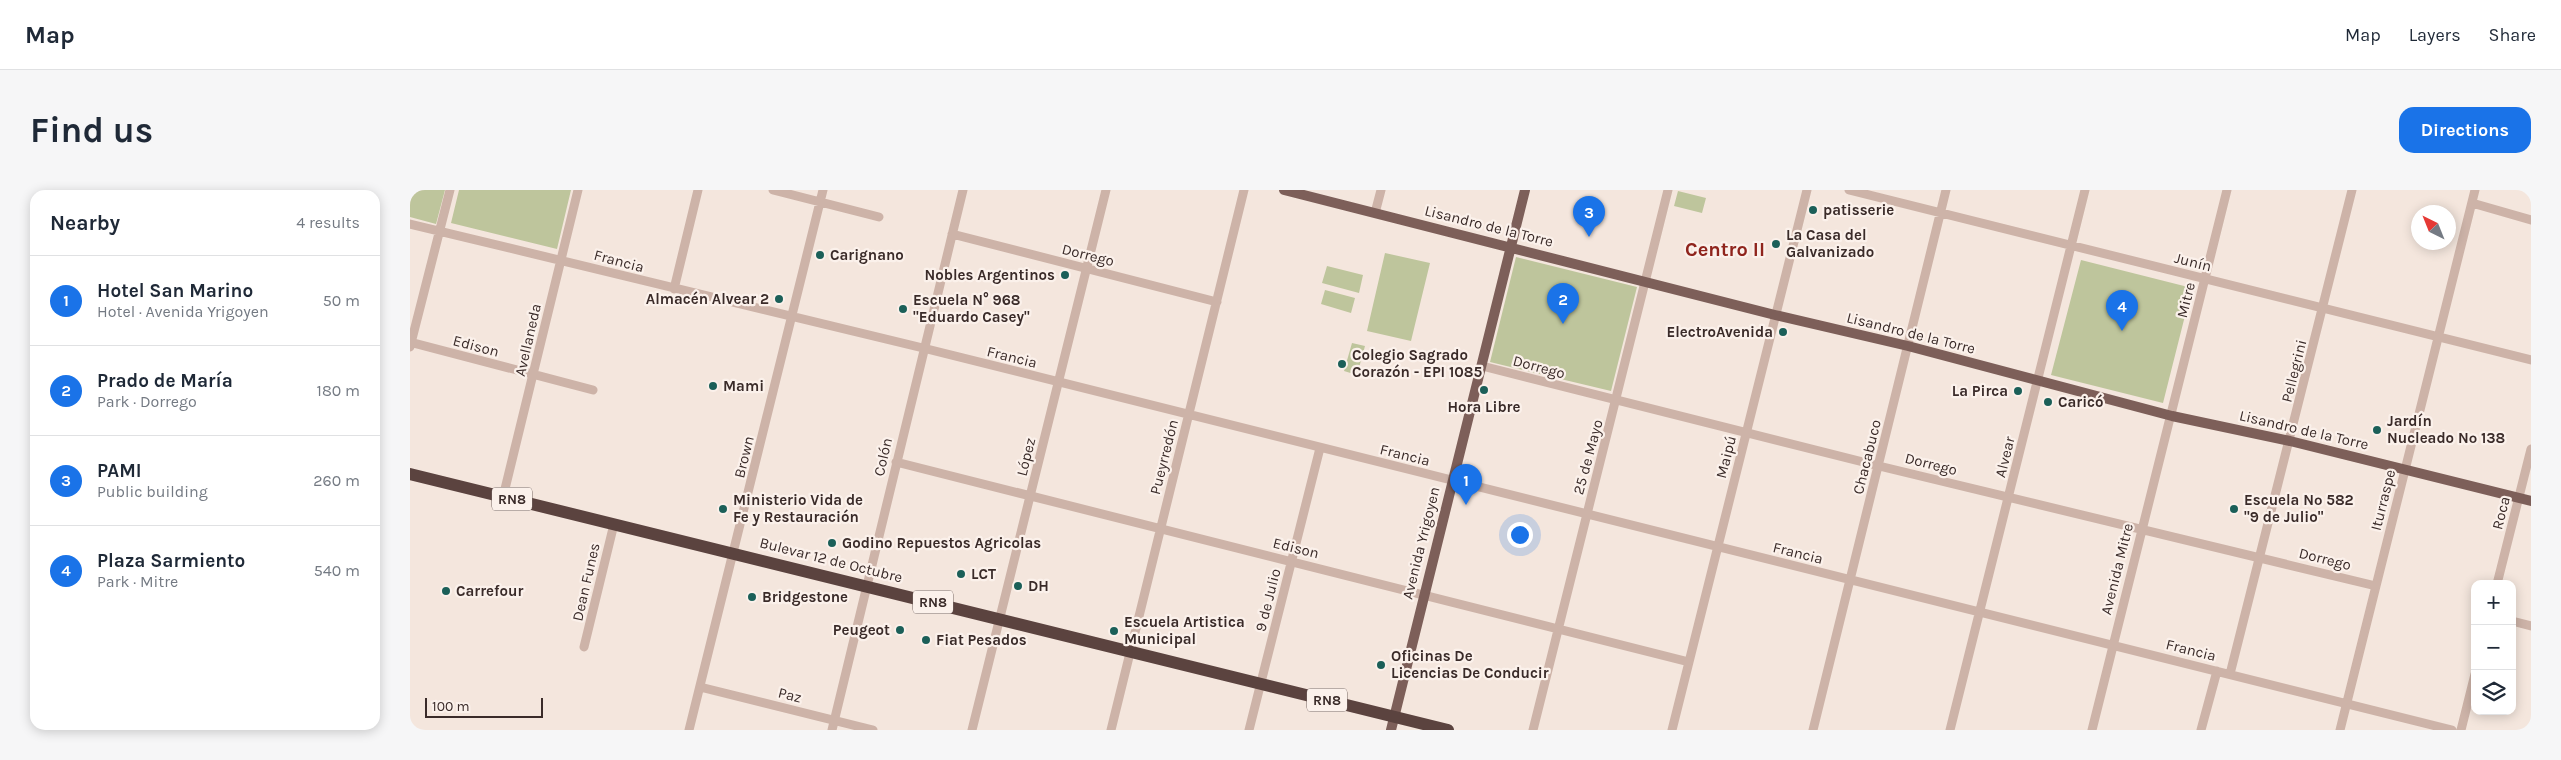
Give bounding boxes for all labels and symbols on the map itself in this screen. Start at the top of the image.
pin: 3 [1573,196,1605,237]
street label: Lisandro de la Torre [1423,201,1555,251]
place label: patisserie [1823,201,1894,219]
marker: patisserie [1807,204,1819,216]
north arrow [2411,205,2456,250]
place label: La Casa del Galvanizado [1786,226,1874,261]
district label: Centro II [1685,238,1765,261]
marker: La Casa del Galvanizado [1770,238,1782,250]
street label: Dorrego [1060,240,1116,270]
street label: Francia [592,246,646,276]
place label: Carignano [830,246,904,264]
marker: Carignano [814,249,826,261]
street label: Junín [2173,249,2213,275]
place label: Nobles Argentinos [925,266,1055,284]
marker: Nobles Argentinos [1059,269,1071,281]
street label: Mitre [2173,280,2199,320]
pin: 2 [1547,283,1579,324]
place label: Almacén Alvear 2 [646,290,769,308]
pin: 4 [2106,290,2138,331]
place label: Escuela N° 968 "Eduardo Casey" [913,291,1030,326]
marker: Almacén Alvear 2 [773,293,785,305]
street label: Avellaneda [511,302,545,378]
marker: Escuela N° 968 "Eduardo Casey" [897,303,909,315]
street label: Lisandro de la Torre [1845,308,1977,358]
place label: ElectroAvenida [1666,323,1773,341]
marker: ElectroAvenida [1777,326,1789,338]
street label: Edison [451,331,501,361]
street label: Pellegrini [2278,338,2310,404]
street label: Francia [985,342,1039,372]
place label: Colegio Sagrado Corazón - EPI 1085 [1352,346,1483,381]
street label: Dorrego [1511,351,1567,383]
marker: Colegio Sagrado Corazón - EPI 1085 [1336,358,1348,370]
place label: Mami [723,377,764,395]
marker: Mami [707,380,719,392]
place label: La Pirca [1952,382,2008,400]
marker: Hora Libre [1478,384,1490,396]
marker: La Pirca [2012,385,2024,397]
place label: Caricó [2058,393,2104,411]
marker: Caricó [2042,396,2054,408]
place label: Hora Libre [1448,398,1520,416]
street label: Lisandro de la Torre [2238,406,2370,454]
place label: Jardín Nucleado Nº 138 [2387,412,2505,447]
street label: 25 de Mayo [1569,417,1607,497]
street label: Pueyrredón [1146,418,1182,496]
street label: Chacabuco [1849,418,1885,496]
marker: Jardín Nucleado Nº 138 [2371,424,2383,436]
street label: Brown [730,434,758,480]
street label: Maipú [1712,434,1740,480]
street label: Alvear [1991,434,2019,479]
street label: Colón [870,436,896,478]
street label: López [1013,436,1039,478]
street label: Francia [1378,440,1432,470]
street label: Dorrego [1903,449,1959,479]
pin: 1 [1450,464,1482,505]
street label: Iturraspe [2367,468,2399,532]
street label: Avenida Yrigoyen [1398,485,1444,601]
road number: RN8 [492,488,532,510]
place label: Ministerio Vida de Fe y Restauración [733,491,863,526]
place label: Escuela Nº 582 "9 de Julio" [2244,491,2354,526]
street label: Roca [2488,495,2514,531]
marker: Ministerio Vida de Fe y Restauración [717,503,729,515]
marker: Escuela Nº 582 "9 de Julio" [2228,503,2240,515]
street label: Avenida Mitre [2097,521,2137,617]
your location [1507,522,1533,548]
street label: Bulevar 12 de Octubre [758,534,904,586]
place label: Godino Repuestos Agricolas [842,534,1041,552]
street label: Edison [1271,534,1321,562]
marker: Godino Repuestos Agricolas [826,537,838,549]
street label: Francia [1771,538,1825,568]
street label: Dean Funes [568,541,604,623]
street label: Dorrego [2297,544,2353,574]
place label: LCT [971,565,996,583]
street label: 9 de Julio [1251,567,1285,633]
marker: LCT [955,568,967,580]
place label: DH [1028,577,1049,595]
marker: DH [1012,580,1024,592]
place label: Carrefour [456,582,523,600]
marker: Carrefour [440,585,452,597]
place label: Bridgestone [762,588,848,606]
marker: Bridgestone [746,591,758,603]
road number: RN8 [913,591,953,614]
place label: Escuela Artistica Municipal [1124,613,1245,648]
place label: Peugeot [833,621,890,639]
marker: Peugeot [894,624,906,636]
marker: Escuela Artistica Municipal [1108,625,1120,637]
place label: Fiat Pesados [936,631,1027,649]
marker: Fiat Pesados [920,634,932,646]
street label: Francia [2164,635,2218,665]
place label: Oficinas De Licencias De Conducir [1391,647,1549,682]
marker: Oficinas De Licencias De Conducir [1375,659,1387,671]
street label: Paz [776,683,804,707]
road number: RN8 [1307,688,1347,712]
scale bar [425,695,542,718]

